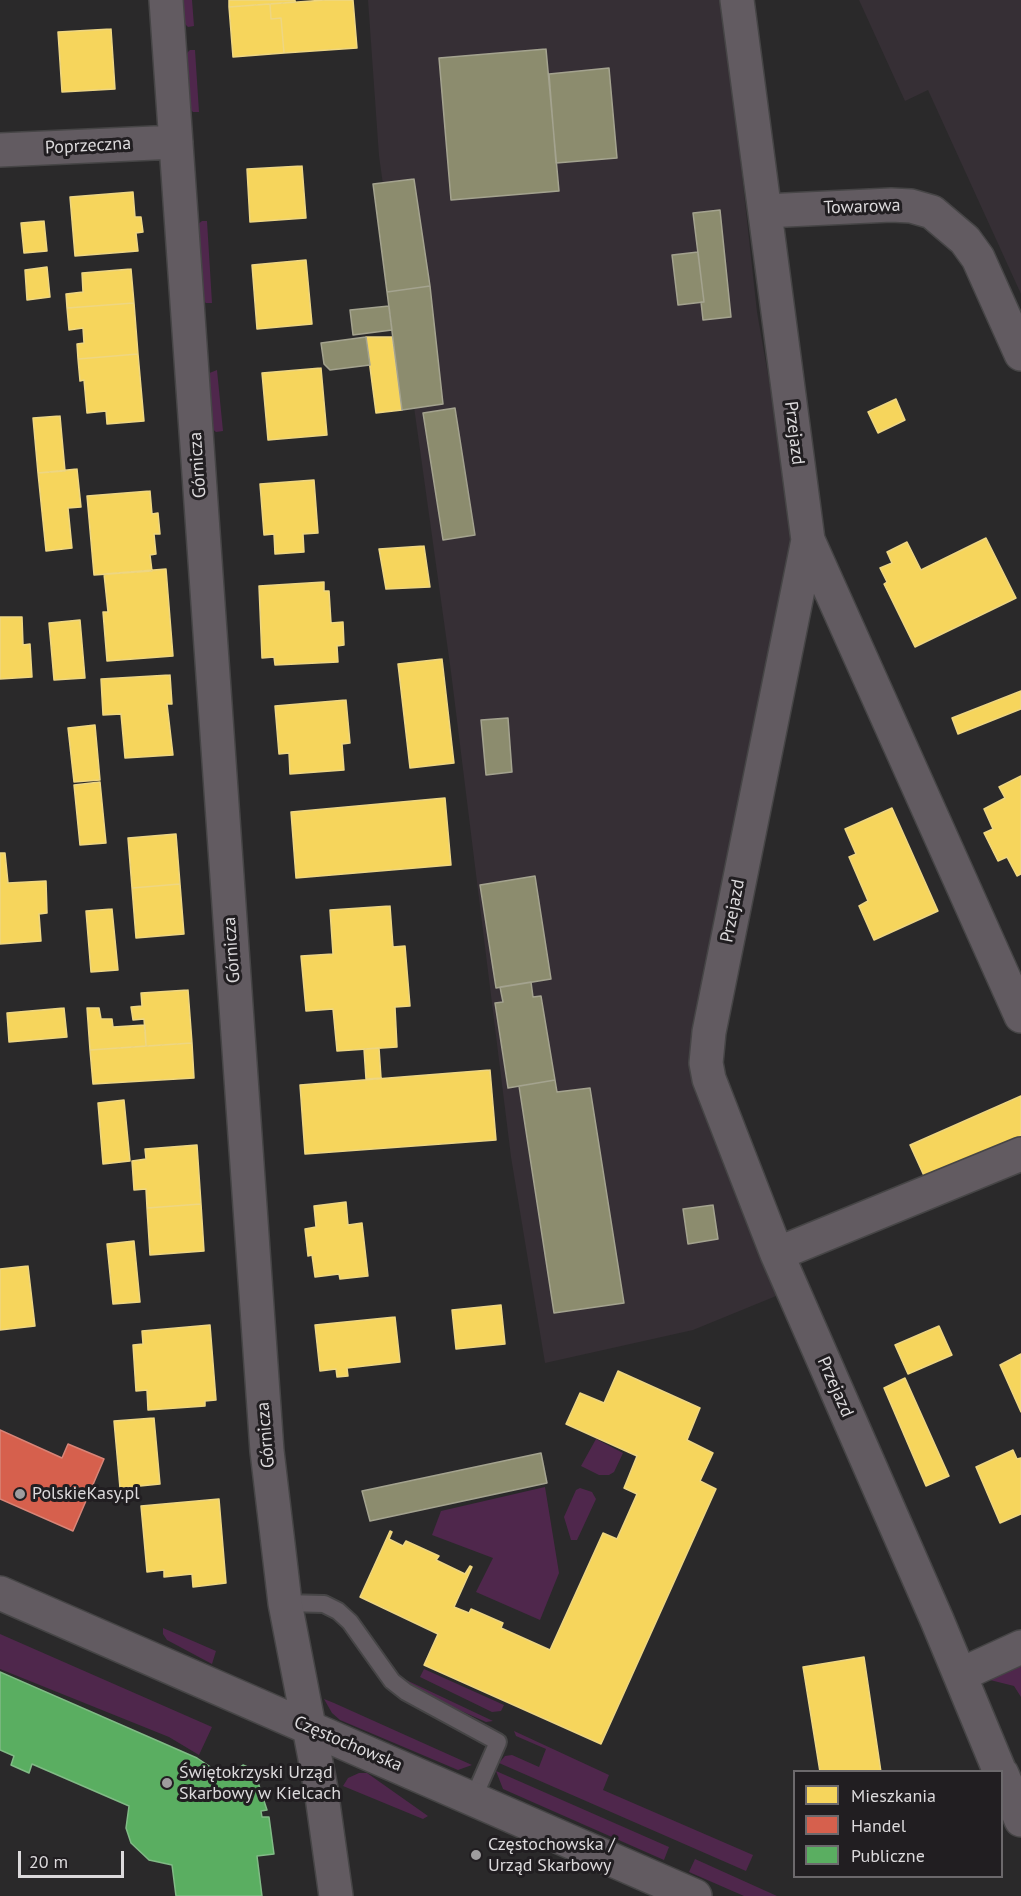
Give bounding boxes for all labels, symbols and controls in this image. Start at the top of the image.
street label: Poprzeczna [44,133,132,159]
street label: Towarowa [823,195,901,219]
street label: Przejazd [779,400,809,466]
street label: Górnicza [185,431,211,499]
street label: Przejazd [716,878,750,944]
street label: Górnicza [219,916,245,984]
street label: Przejazd [812,1353,858,1421]
street label: Górnicza [252,1401,280,1469]
place label: PolskieKasy.pl [32,1483,139,1505]
marker: PolskieKasy.pl [13,1487,27,1501]
street label: Częstochowska [291,1711,405,1777]
place label: Świętokrzyski Urząd Skarbowy w Kielcach [179,1762,341,1804]
legend [793,1770,1003,1878]
marker: Świętokrzyski Urząd Skarbowy w Kielcach [160,1776,174,1790]
text: Mieszkania [851,1784,936,1807]
text: Handel [851,1814,906,1837]
place label: Częstochowska / Urząd Skarbowy [488,1834,615,1876]
scale bar [21,1839,128,1877]
text: Publiczne [851,1844,925,1867]
marker: Częstochowska / Urząd Skarbowy [469,1848,483,1862]
text: 20 m [29,1850,68,1873]

